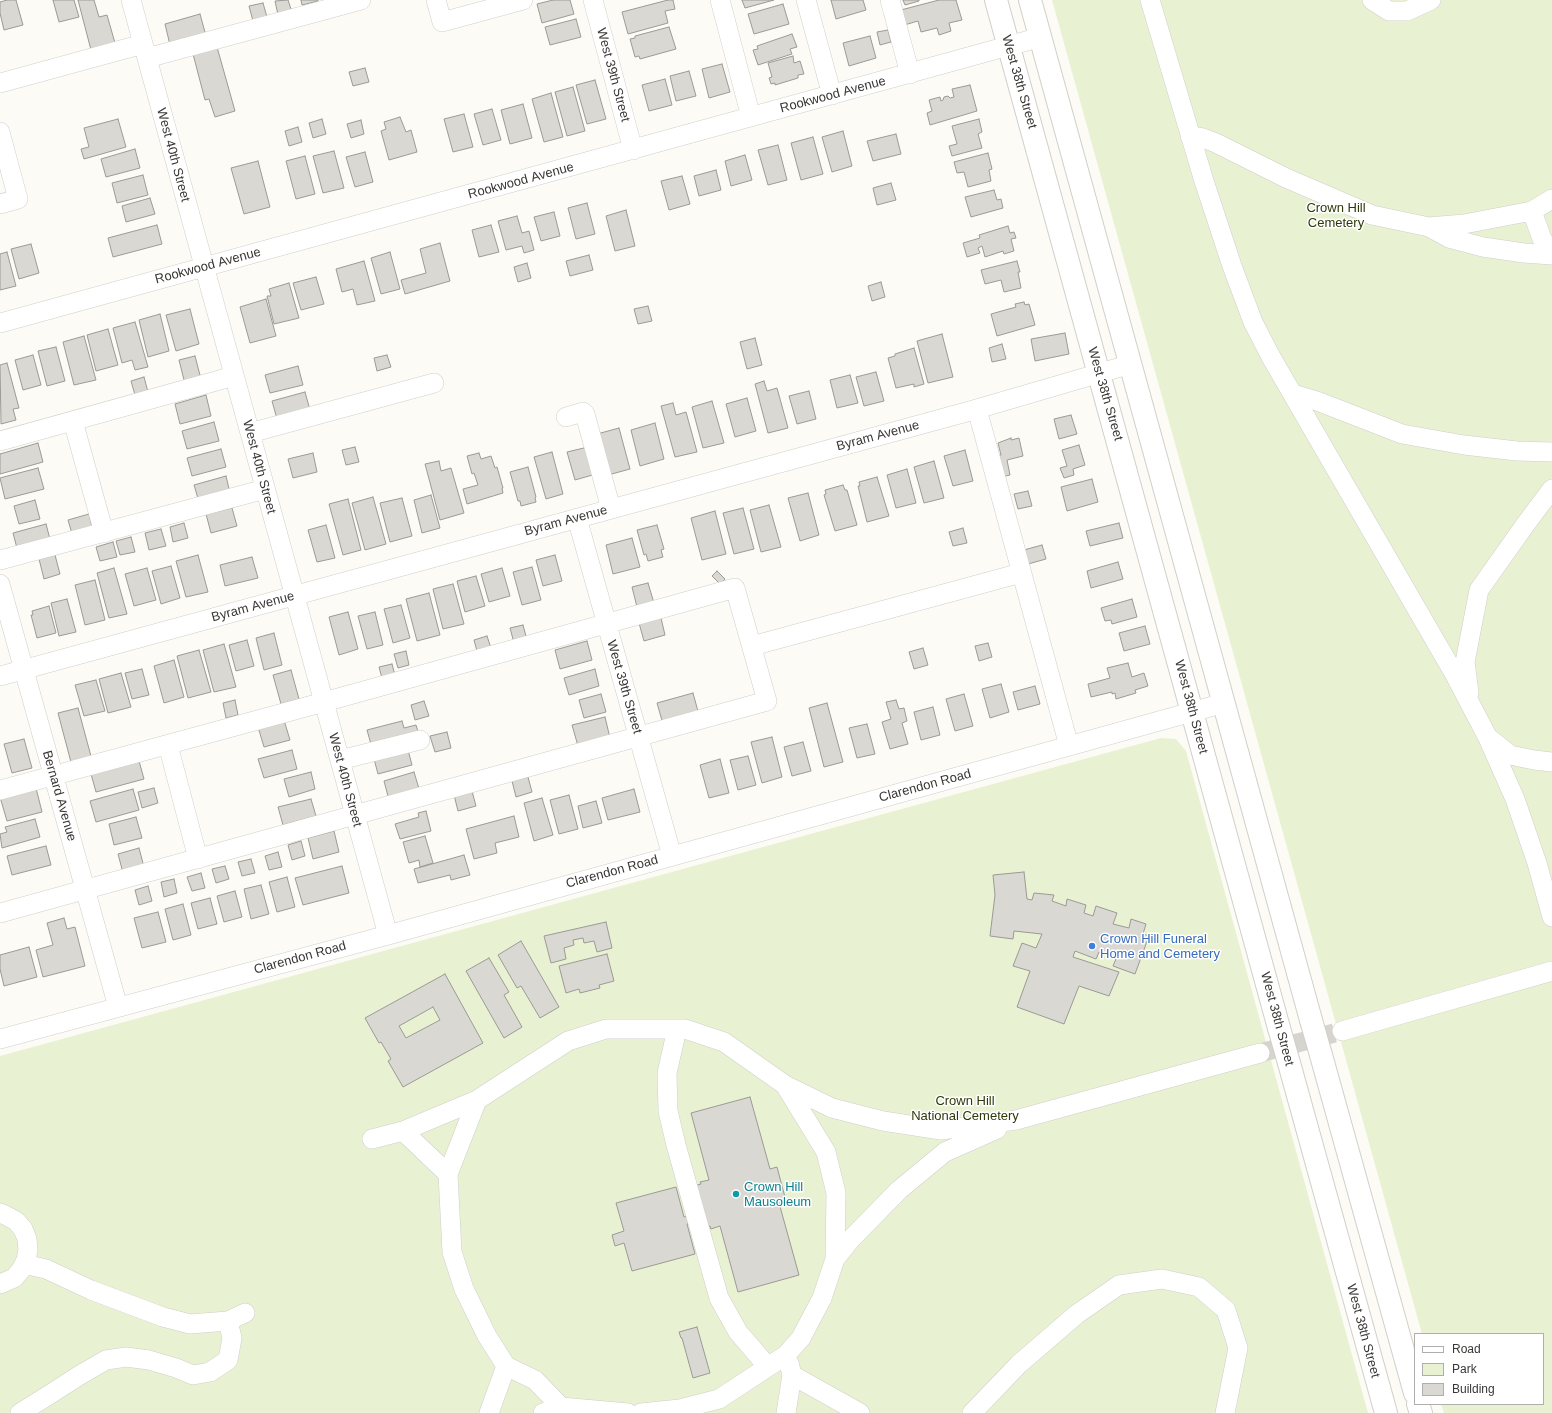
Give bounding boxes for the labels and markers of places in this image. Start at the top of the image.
place label: Crown Hill Funeral Home and Cemetery [1100,931,1220,962]
marker: Crown Hill Funeral Home and Cemetery [1087,941,1097,951]
place label: Crown Hill Mausoleum [744,1179,811,1210]
marker: Crown Hill Mausoleum [731,1189,741,1199]

